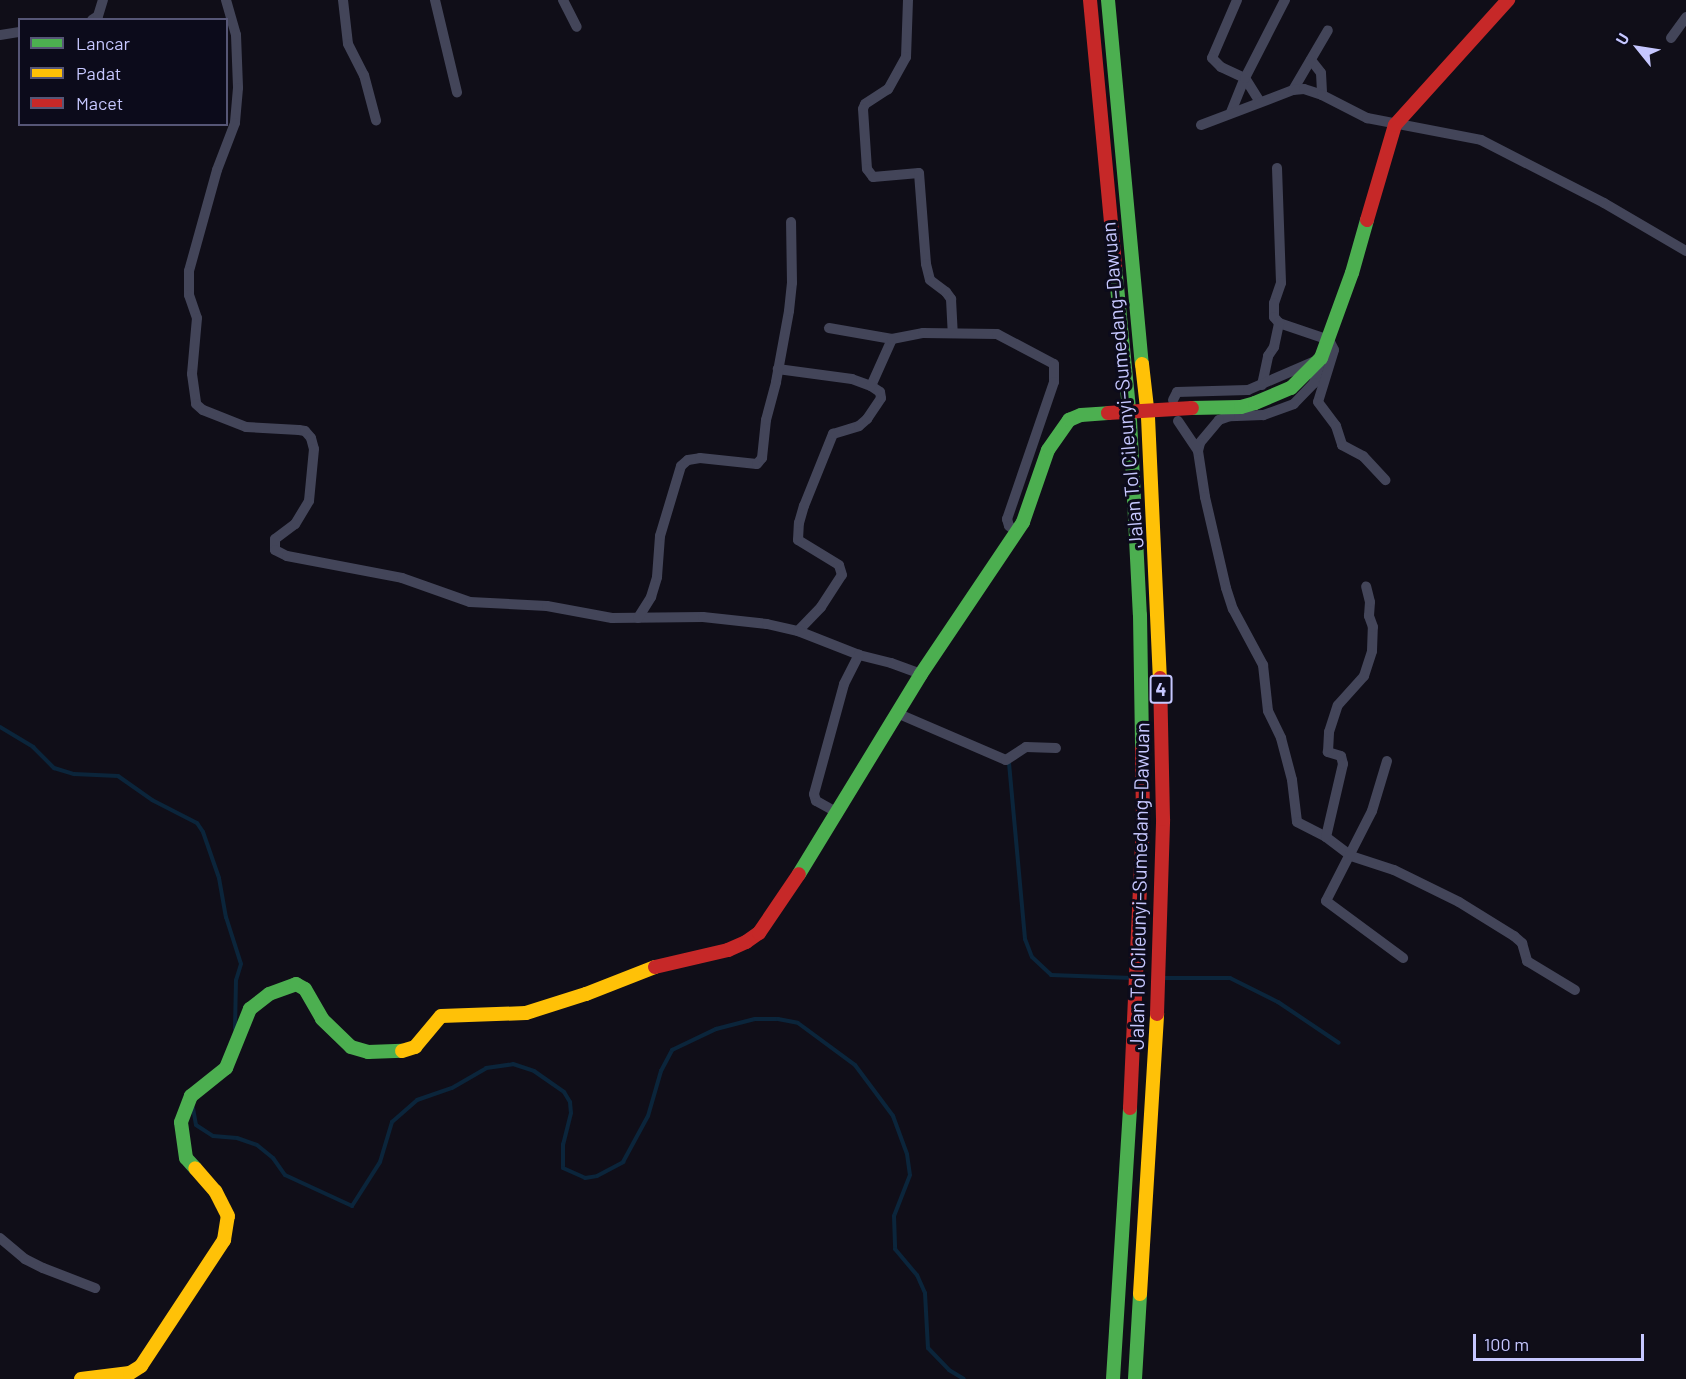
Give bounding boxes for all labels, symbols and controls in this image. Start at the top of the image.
legend [18,18,228,126]
north arrow [1608,18,1668,78]
text: U [1611,30,1633,48]
text: Lancar [76,32,130,54]
text: Padat [76,62,121,84]
text: Macet [76,92,123,114]
street label: Jalan Tol Cileunyi–Sumedang–Dawuan [1096,221,1148,549]
road number: 4 [1149,674,1173,704]
street label: Jalan Tol Cileunyi–Sumedang–Dawuan [1124,722,1154,1050]
scale bar [1476,1322,1647,1360]
text: 100 m [1484,1333,1529,1355]

